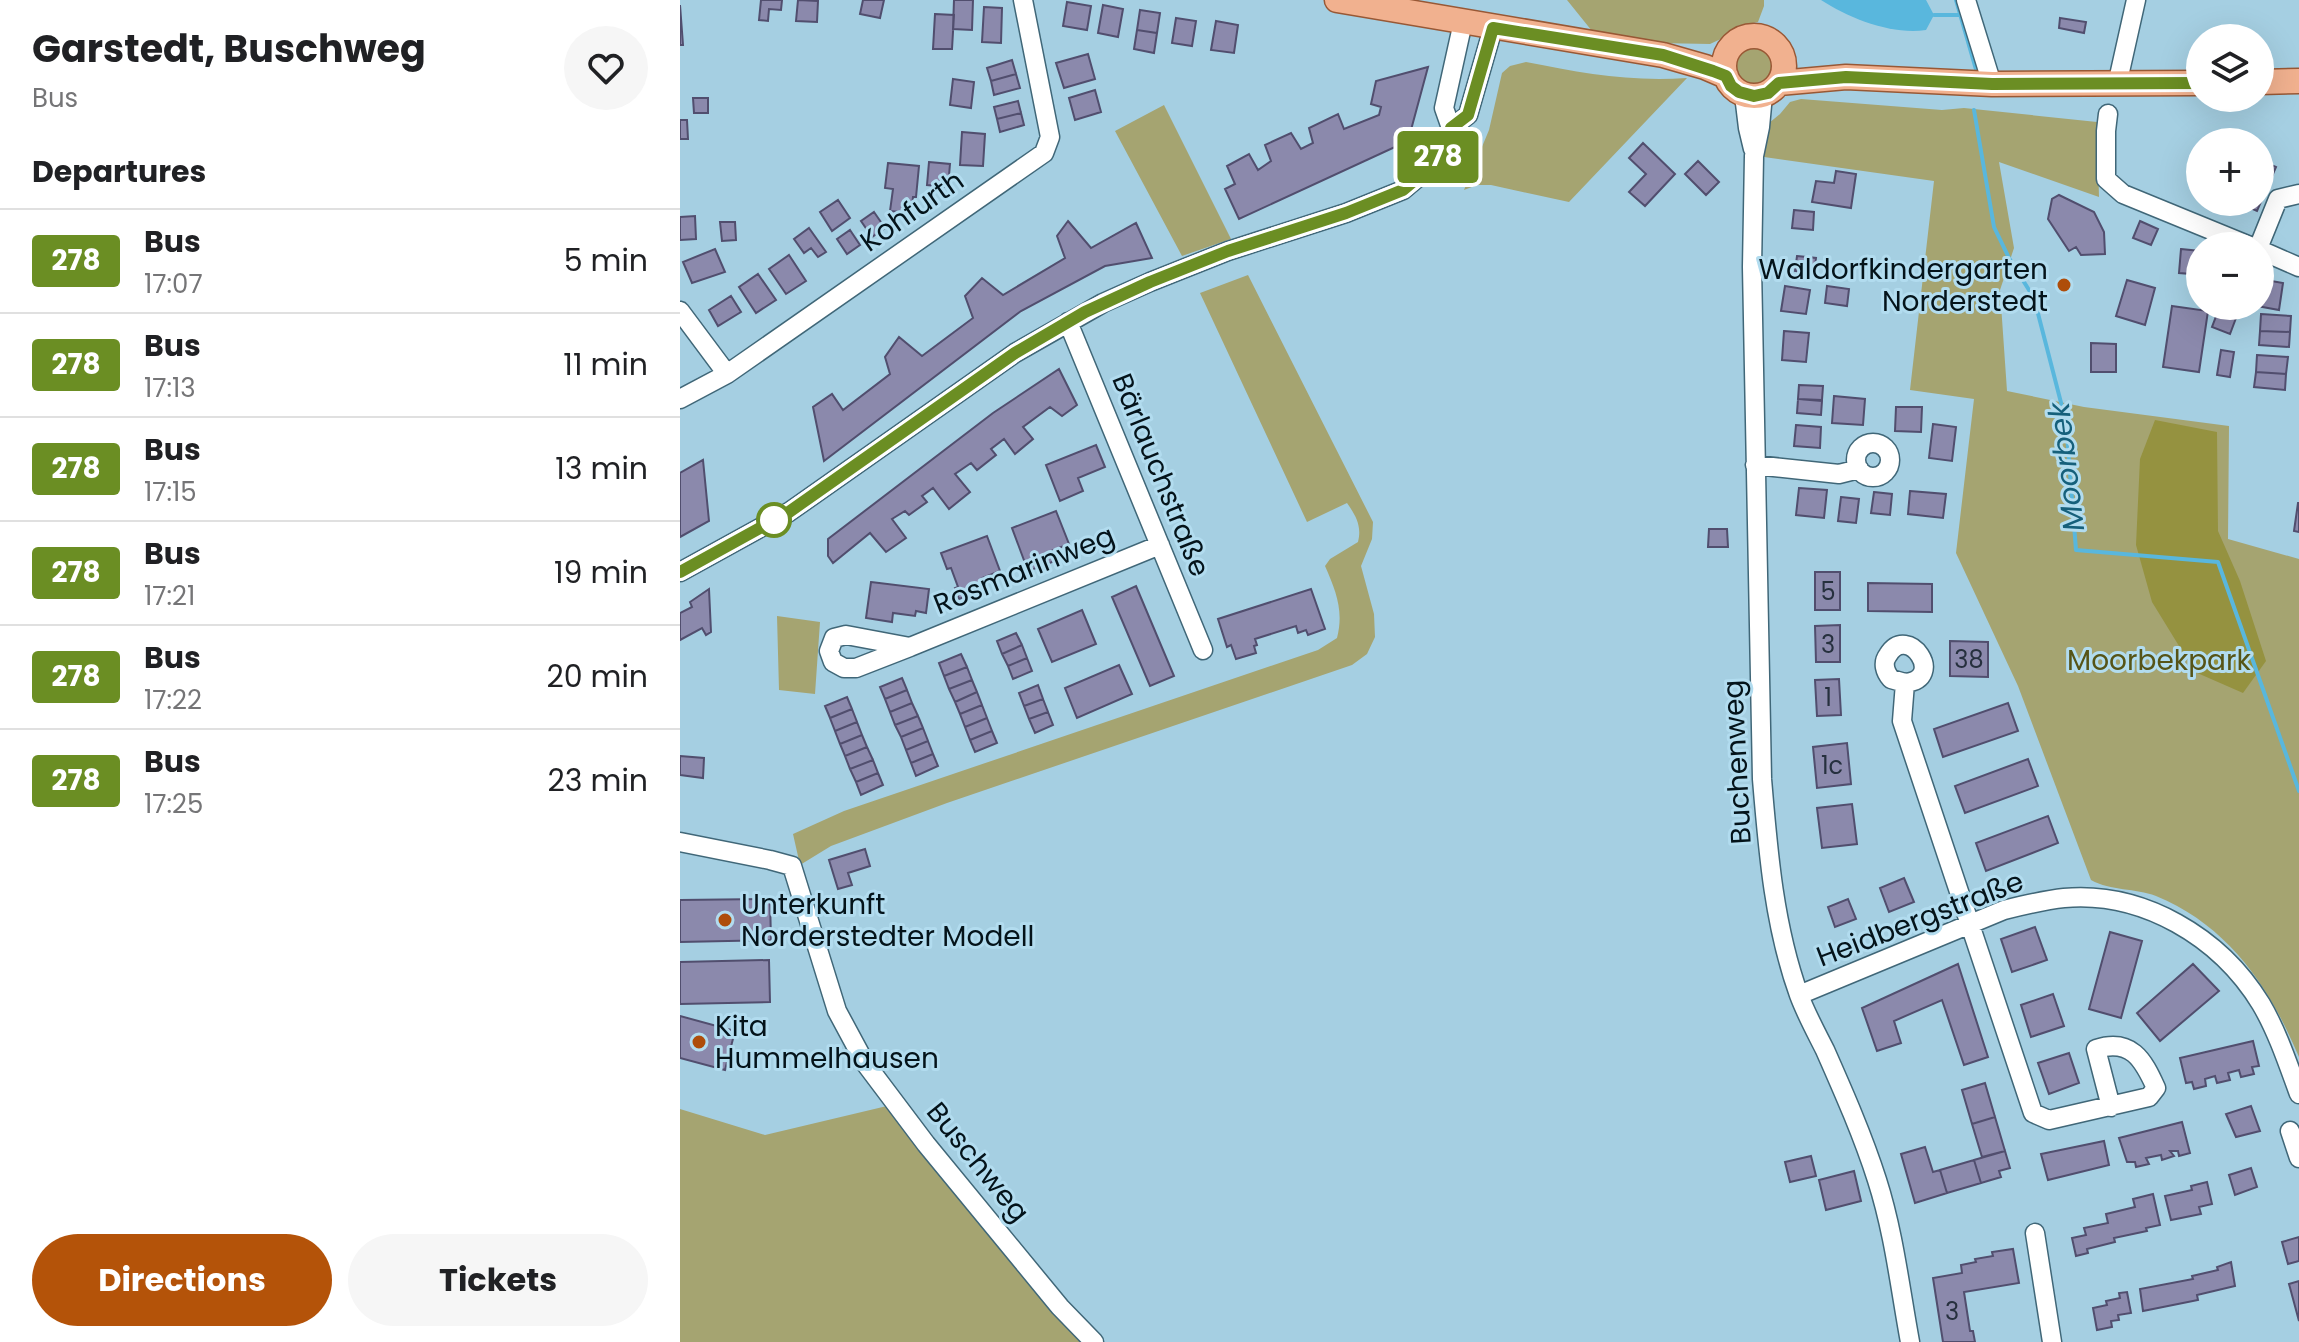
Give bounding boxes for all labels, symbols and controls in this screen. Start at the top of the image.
text: Garstedt, Buschweg [32,22,426,75]
map controls [2186,24,2274,320]
button: layers [2186,24,2274,112]
button: heart [564,26,648,110]
text: Bus [32,80,78,116]
button: + [2186,128,2274,216]
line badge: 278 [1392,131,1484,183]
text: 278 [1413,137,1463,176]
text: Departures [32,150,206,193]
street label: Kohfurth [852,161,972,261]
text: Bus [144,220,201,263]
button: − [2186,232,2274,320]
text: 5 min [564,239,648,282]
text: 278 [51,241,101,280]
place label: Waldorfkindergarten Norderstedt [1759,250,2048,321]
text: 17:07 [144,266,203,302]
marker: Waldorfkindergarten Norderstedt [2055,276,2073,294]
text: Bus [144,324,201,367]
text: 11 min [563,343,648,386]
text: 278 [51,345,101,384]
street label: Bärlauchstraße [1102,368,1220,582]
text: 17:13 [144,370,196,406]
water label: Moorbek [2037,398,2095,534]
text: Bus [144,428,201,471]
text: 13 min [555,447,648,490]
text: 278 [51,449,101,488]
text: 17:15 [144,474,197,510]
unlabelled marker [757,503,791,537]
street label: Rosmarinweg [928,516,1120,624]
text: Bus [144,532,201,575]
text: 19 min [554,551,648,594]
text: 278 [51,553,101,592]
house number: 5 [1820,575,1836,608]
text: 17:21 [144,578,195,614]
house number: 3 [1821,628,1835,661]
text: Bus [144,636,201,679]
park label: Moorbekpark [2067,641,2251,680]
house number: 38 [1954,643,1984,676]
text: 20 min [546,655,648,698]
text: 278 [51,657,101,696]
street label: Buchenweg [1713,679,1761,845]
house number: 1 [1824,681,1832,714]
text: 17:22 [144,682,202,718]
text: Bus [144,740,201,783]
house number: 1c [1821,749,1843,782]
text: 23 min [548,759,648,802]
text: 278 [51,761,101,800]
text: 17:25 [144,786,203,822]
street label: Heidbergstraße [1811,862,2029,976]
place label: Unterkunft Norderstedter Modell [741,885,1034,956]
marker: Unterkunft Norderstedter Modell [716,911,734,929]
place label: Kita Hummelhausen [715,1007,939,1078]
marker: Kita Hummelhausen [690,1033,708,1051]
street label: Buschweg [918,1094,1038,1230]
button: Directions [32,1234,332,1326]
button: Tickets [348,1234,648,1326]
house number: 3 [1945,1295,1959,1328]

